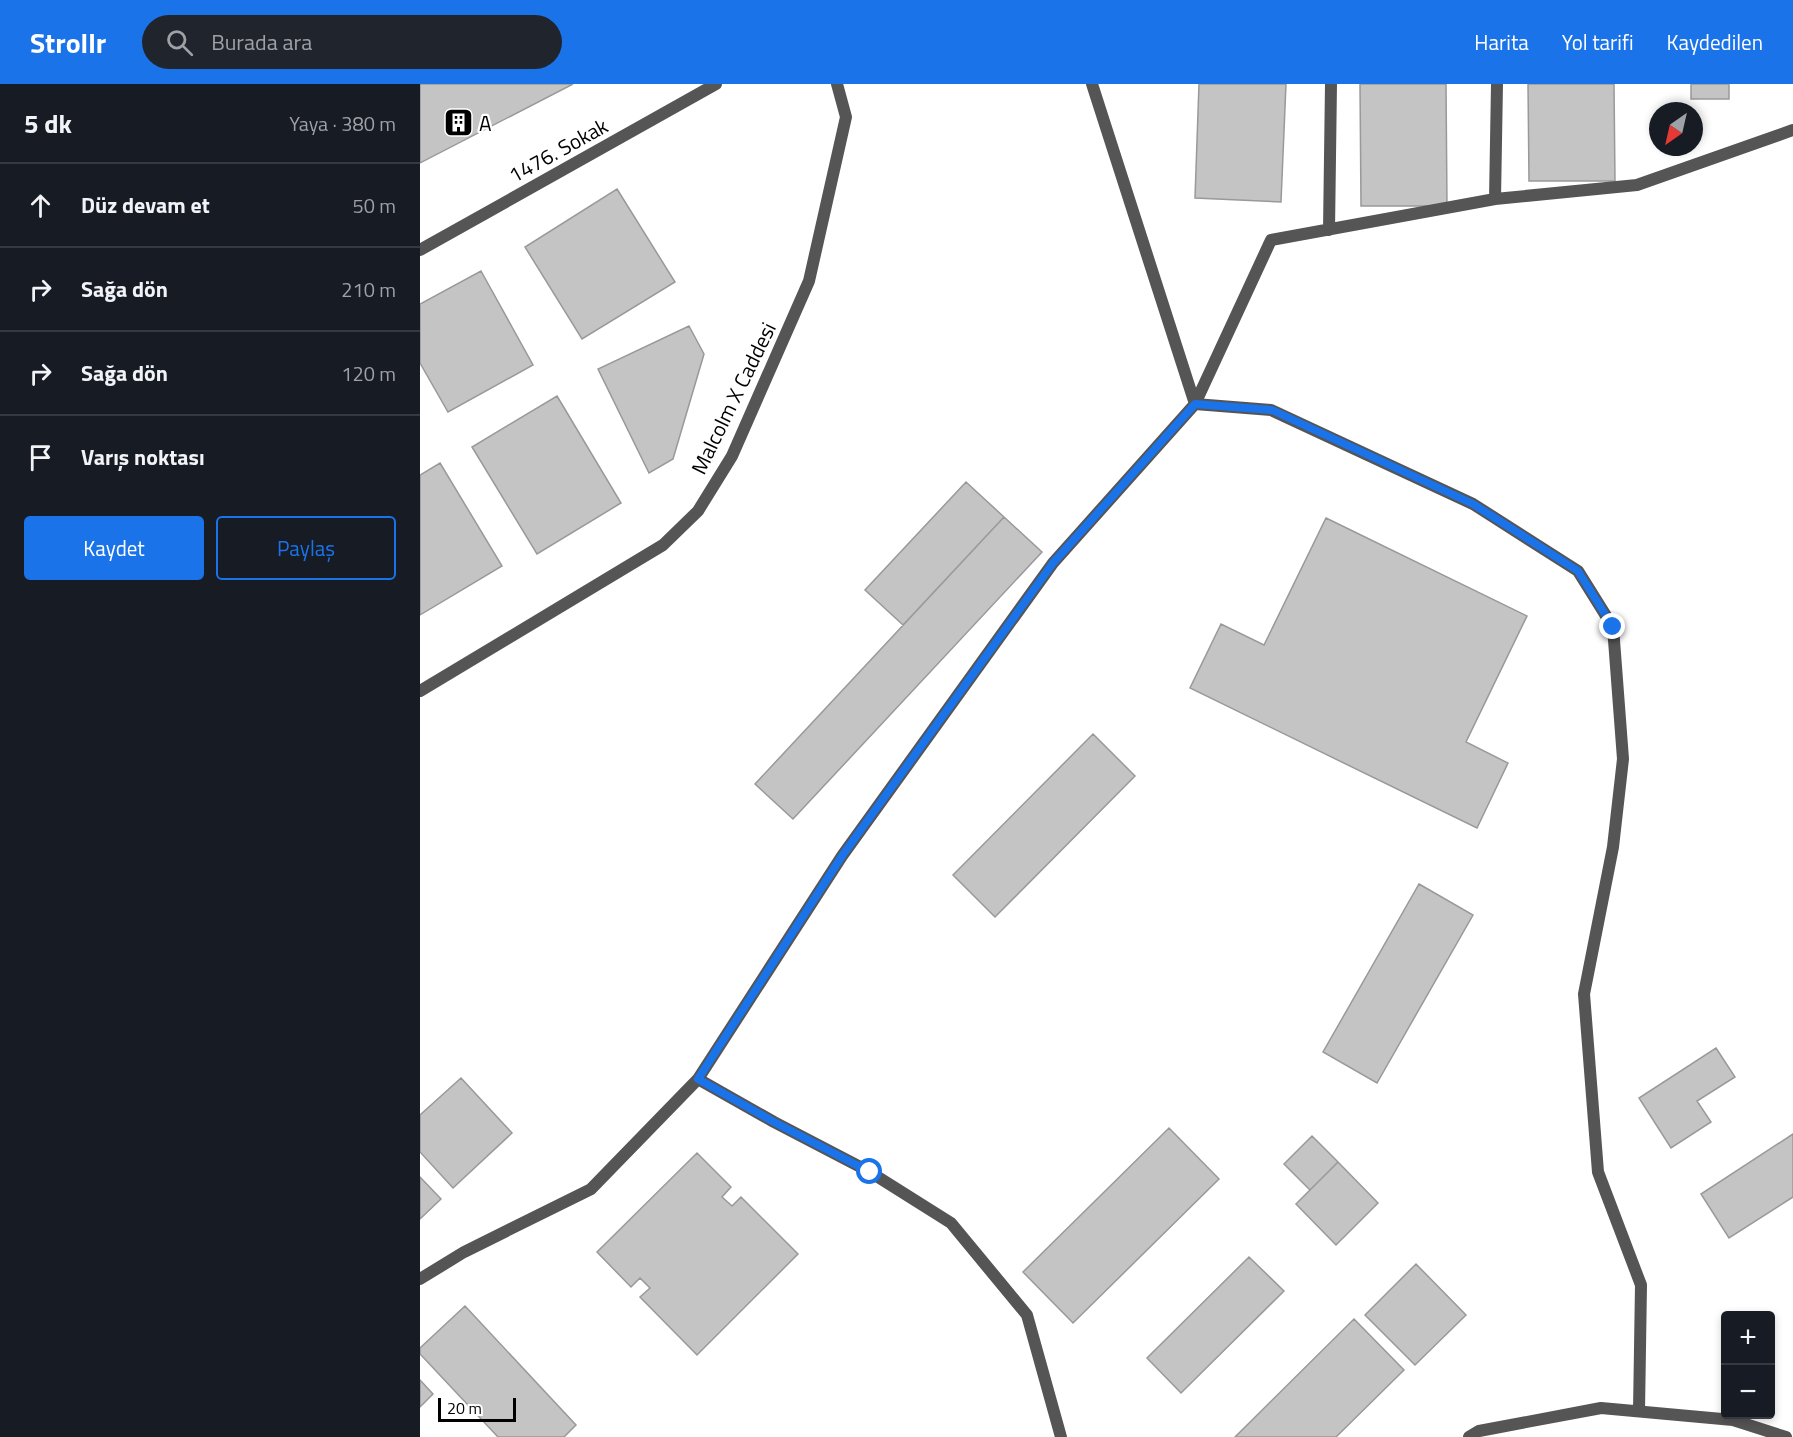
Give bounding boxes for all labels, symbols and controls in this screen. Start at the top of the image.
search box [142,15,562,69]
text: Strollr [30,21,106,64]
text: Burada ara [211,25,312,59]
icon: search [163,26,196,59]
text: Harita [1474,26,1529,58]
text: Yol tarifi [1562,26,1634,58]
text: Kaydedilen [1667,26,1763,58]
north arrow [1649,102,1703,156]
text: 5 dk [24,104,72,143]
building icon: A [442,107,474,139]
place label: A [479,107,492,139]
text: Yaya · 380 m [289,108,396,139]
street label: 1476. Sokak [502,110,614,190]
text: Düz devam et [81,188,210,222]
icon: ahead [24,189,57,222]
text: 50 m [352,190,396,221]
text: Sağa dön [81,272,168,306]
icon: right [24,273,57,306]
text: 210 m [341,274,396,305]
street label: Malcolm X Caddesi [682,317,784,479]
text: Sağa dön [81,356,168,390]
icon: right [24,357,57,390]
text: 120 m [341,358,396,389]
text: Varış noktası [81,440,205,474]
icon: arrive [24,441,57,474]
button: Kaydet [24,516,204,580]
button: Paylaş [216,516,396,580]
route end [1599,613,1625,639]
route start [856,1158,882,1184]
map controls [1721,1311,1775,1419]
button: + [1721,1311,1775,1365]
button: − [1721,1365,1775,1419]
scale bar [438,1395,516,1422]
text: 20 m [447,1396,482,1420]

